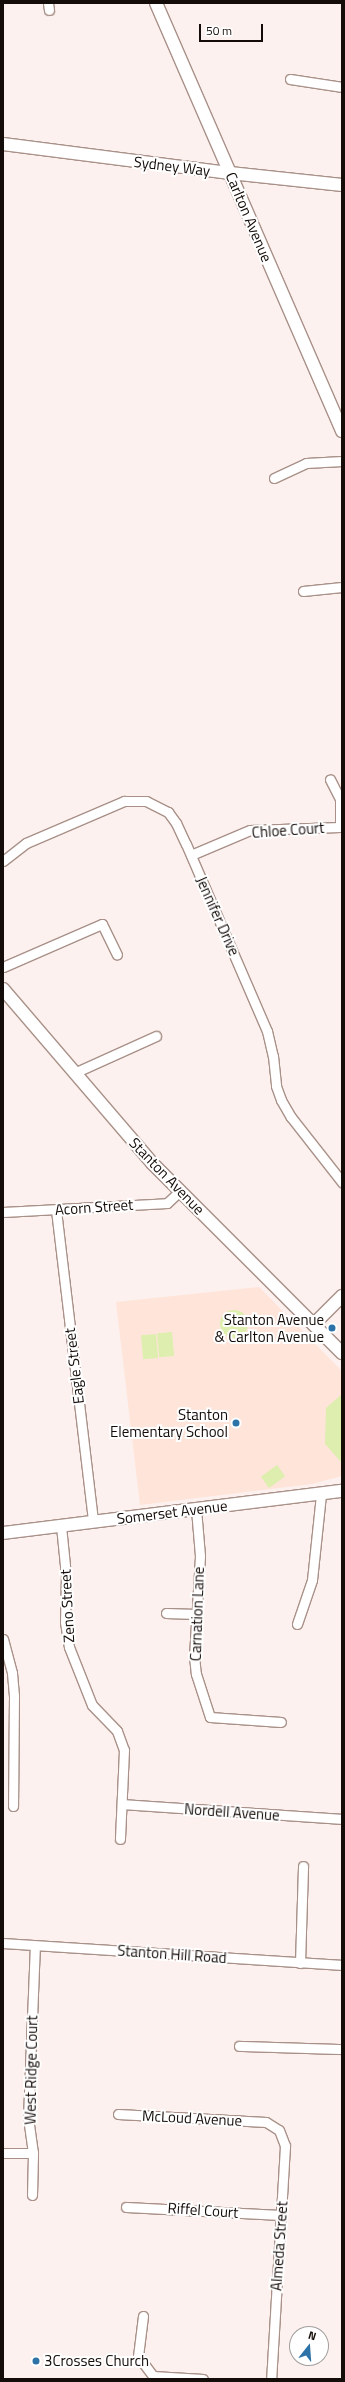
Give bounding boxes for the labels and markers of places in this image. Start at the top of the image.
place label: Stanton Avenue & Carlton Avenue [215,1310,324,1345]
marker: Stanton Avenue & Carlton Avenue [327,1323,337,1333]
place label: Stanton Elementary School [110,1405,228,1440]
marker: Stanton Elementary School [231,1418,241,1428]
place label: 3Crosses Church [44,2352,149,2370]
marker: 3Crosses Church [31,2356,41,2366]

